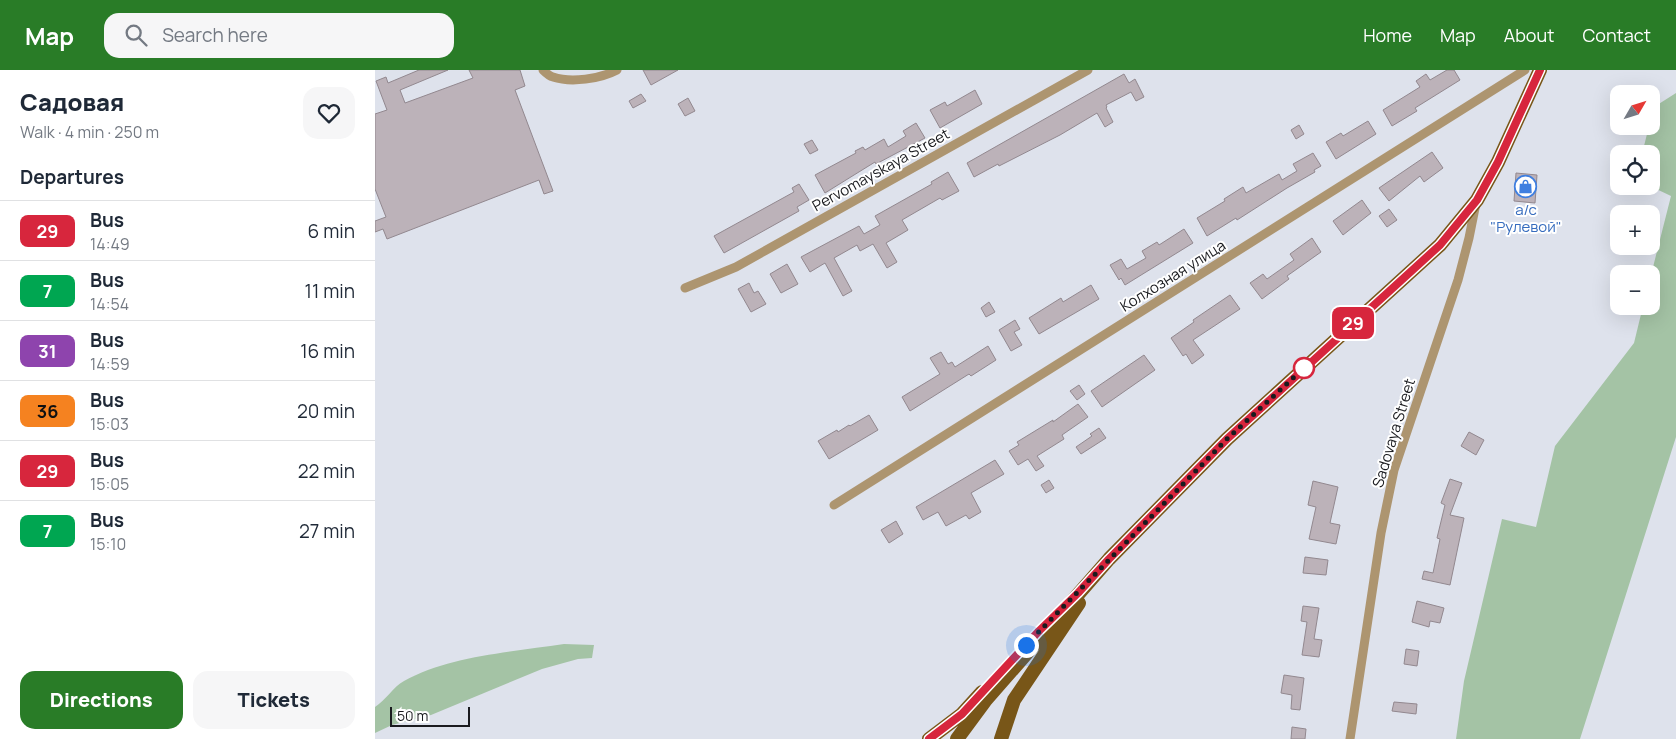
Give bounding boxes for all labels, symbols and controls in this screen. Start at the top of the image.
search box [104,13,454,58]
text: Map [25,19,74,52]
icon: search [122,21,150,49]
text: Search here [162,22,268,48]
text: Home [1363,23,1412,47]
text: Map [1440,23,1476,47]
text: About [1504,23,1554,47]
text: Contact [1582,23,1651,47]
text: Садовая [20,85,124,118]
north arrow [1610,85,1660,135]
map controls [1610,85,1660,315]
button: heart [303,87,355,139]
text: Walk · 4 min · 250 m [20,121,159,143]
street label: Pervomayskaya Street [808,123,953,216]
button: locate [1610,145,1660,195]
text: Departures [20,164,124,190]
shop icon: а/с "Рулевой" [1514,175,1538,199]
place label: а/с "Рулевой" [1490,199,1562,237]
button: + [1610,205,1660,255]
text: Bus [90,207,124,233]
text: 6 min [308,218,355,244]
text: 29 [37,219,58,243]
text: 14:49 [90,233,130,255]
street label: Колхозная улица [1116,235,1229,316]
button: − [1610,265,1660,315]
text: Bus [90,267,124,293]
text: 11 min [305,278,355,304]
text: 7 [43,279,52,303]
text: 14:54 [90,293,129,315]
line badge: 29 [1331,307,1375,339]
text: 29 [1342,311,1364,335]
text: Bus [90,327,124,353]
text: 16 min [300,338,355,364]
text: 31 [38,339,57,363]
text: 14:59 [90,353,130,375]
unlabelled marker [1293,357,1315,379]
street label: Sadovaya Street [1367,376,1420,490]
text: Bus [90,387,124,413]
text: 20 min [297,398,355,424]
text: 36 [37,399,58,423]
text: 15:03 [90,413,129,435]
text: Bus [90,447,124,473]
text: 22 min [298,458,355,484]
text: 29 [37,459,58,483]
text: 15:05 [90,473,129,495]
text: Bus [90,507,124,533]
text: 27 min [299,518,355,544]
text: 7 [43,519,52,543]
text: 15:10 [90,533,126,555]
your location [1014,633,1039,658]
button: Directions [20,671,183,729]
button: Tickets [193,671,355,729]
scale bar [390,704,470,727]
text: 50 m [397,706,428,725]

